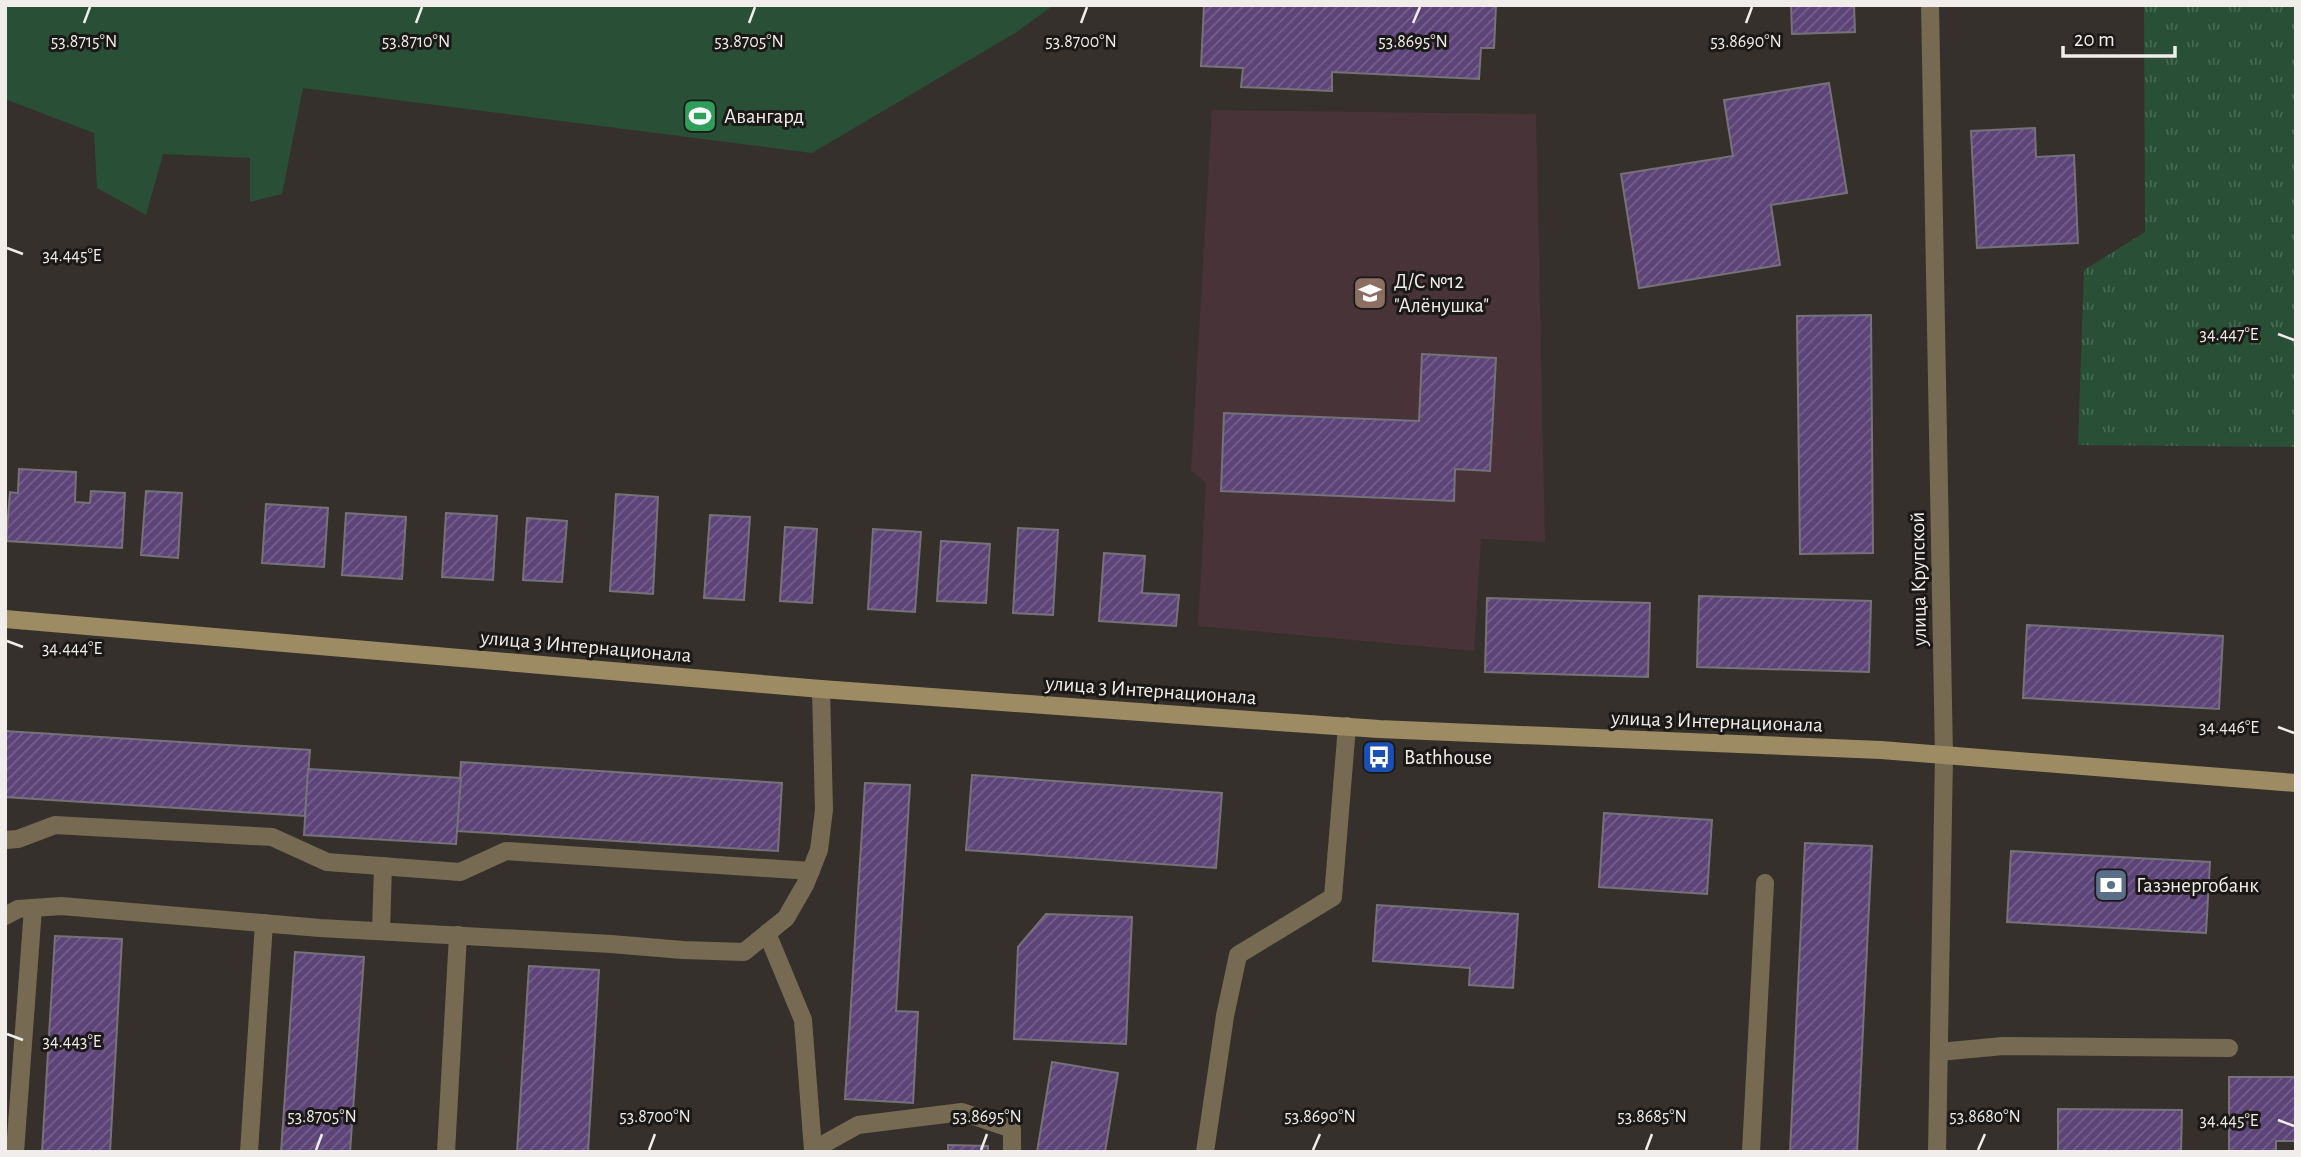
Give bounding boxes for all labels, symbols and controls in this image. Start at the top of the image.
scale bar [2063,14,2175,58]
text: 20 m [2074,29,2115,50]
text: 53.8715°N [51,33,117,51]
text: 53.8710°N [382,33,450,51]
text: 53.8705°N [714,33,784,51]
text: 53.8700°N [1045,33,1117,51]
text: 53.8695°N [1378,33,1448,51]
text: 53.8690°N [1710,33,1782,51]
sports icon: Авангард [681,97,719,135]
place label: Авангард [724,106,804,127]
text: 34.445°E [43,247,102,265]
place label: Д/С №12 "Алёнушка" [1394,271,1489,316]
school or university icon: Д/С №12 "Алёнушка" [1351,274,1389,312]
text: 34.447°E [2200,326,2259,344]
street label: улица Крупской [1907,512,1930,647]
street label: улица 3 Интернационала [479,627,693,666]
text: 34.444°E [42,640,102,658]
street label: улица 3 Интернационала [1044,673,1258,708]
street label: улица 3 Интернационала [1610,707,1824,736]
text: 34.446°E [2199,719,2259,737]
bus stop icon: Bathhouse [1360,738,1398,776]
place label: Bathhouse [1404,747,1492,768]
bank icon: Газэнергобанк [2092,866,2130,904]
place label: Газэнергобанк [2136,875,2259,896]
text: 34.443°E [43,1033,102,1051]
text: 53.8705°N [287,1108,357,1126]
text: 53.8700°N [619,1108,691,1126]
text: 53.8695°N [952,1108,1022,1126]
text: 53.8690°N [1284,1108,1356,1126]
text: 53.8685°N [1617,1108,1687,1126]
text: 53.8680°N [1949,1108,2021,1126]
text: 34.445°E [2200,1112,2259,1130]

